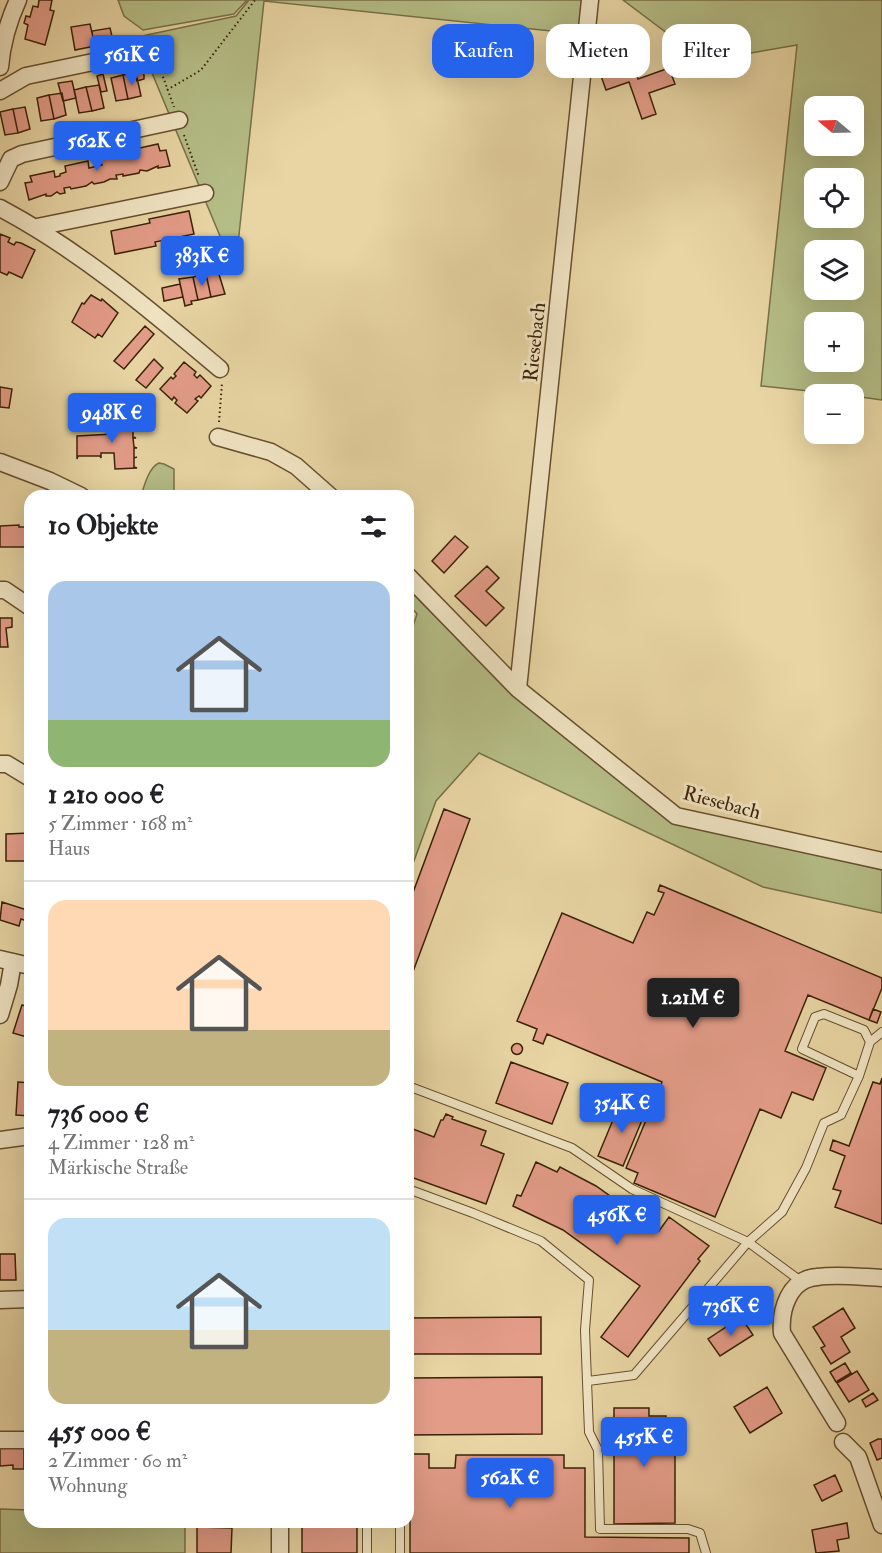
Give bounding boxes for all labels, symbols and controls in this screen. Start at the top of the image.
chip: Kaufen [432,24,534,78]
chip: Mieten [546,24,650,78]
chip: Filter [662,24,751,78]
pin: 561K € [83,35,181,86]
text: 561K € [104,42,160,67]
north arrow [804,96,864,156]
map controls [804,96,864,444]
pin: 562K € [48,121,146,172]
text: 562K € [68,128,126,153]
button: locate [804,168,864,228]
pin: 383K € [153,236,251,287]
button: layers [804,240,864,300]
text: 383K € [175,243,229,268]
street label: Riesebach [518,301,551,383]
button: + [804,312,864,372]
button: − [804,384,864,444]
pin: 948K € [63,393,161,444]
text: 948K € [82,400,142,425]
text: 10 Objekte [48,510,158,542]
icon: filters [357,510,390,543]
icon: home [165,620,273,728]
text: 1 210 000 € [48,779,165,811]
street label: Riesebach [680,780,764,825]
text: 5 Zimmer · 168 m² [48,811,192,836]
text: Haus [48,836,90,861]
icon: home [165,939,273,1047]
pin: 1.21M € [638,978,748,1029]
text: 1.21M € [661,985,725,1010]
pin: 354K € [573,1083,671,1134]
text: 354K € [594,1090,650,1115]
text: 736 000 € [48,1098,149,1130]
text: 4 Zimmer · 128 m² [48,1130,194,1155]
text: Märkische Straße [48,1155,188,1180]
pin: 456K € [568,1195,666,1246]
text: 456K € [587,1202,647,1227]
icon: home [165,1257,273,1365]
pin: 736K € [682,1286,780,1337]
text: 736K € [703,1293,759,1318]
text: 455 000 € [48,1416,151,1448]
pin: 455K € [595,1417,693,1468]
text: 455K € [615,1424,673,1449]
text: 2 Zimmer · 60 m² [48,1448,187,1473]
pin: 562K € [461,1458,559,1509]
text: 562K € [481,1465,539,1490]
text: Wohnung [48,1473,127,1498]

